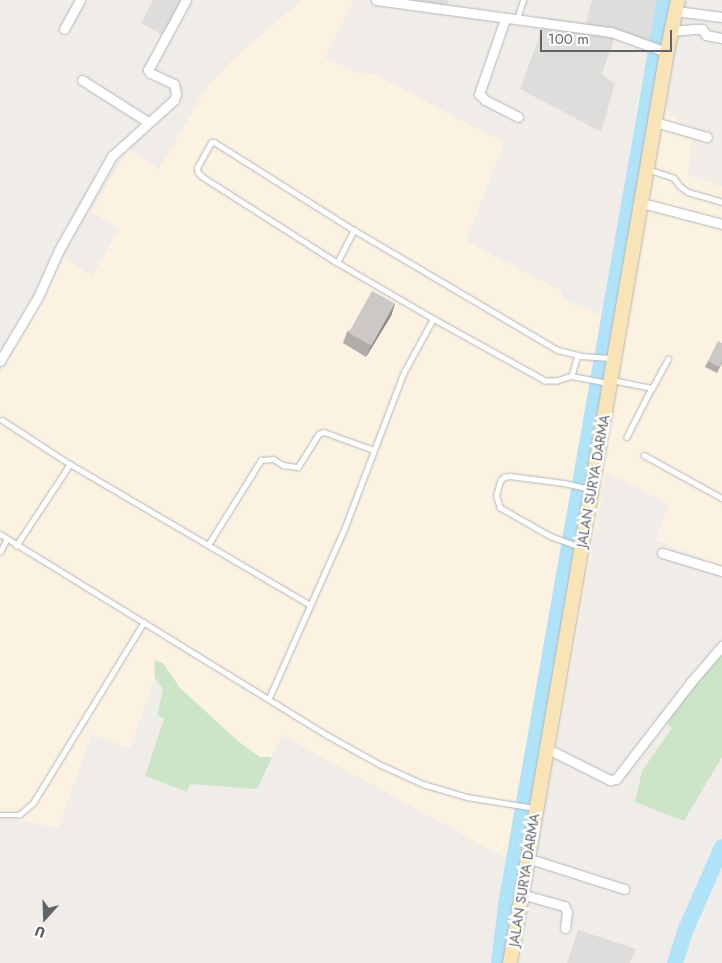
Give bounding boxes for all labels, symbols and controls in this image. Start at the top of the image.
scale bar [542,20,674,52]
text: 100 m [548,28,589,50]
street label: JALAN SURYA DARMA [573,413,613,549]
street label: JALAN SURYA DARMA [505,812,543,948]
north arrow [20,893,70,943]
text: U [32,921,48,943]

